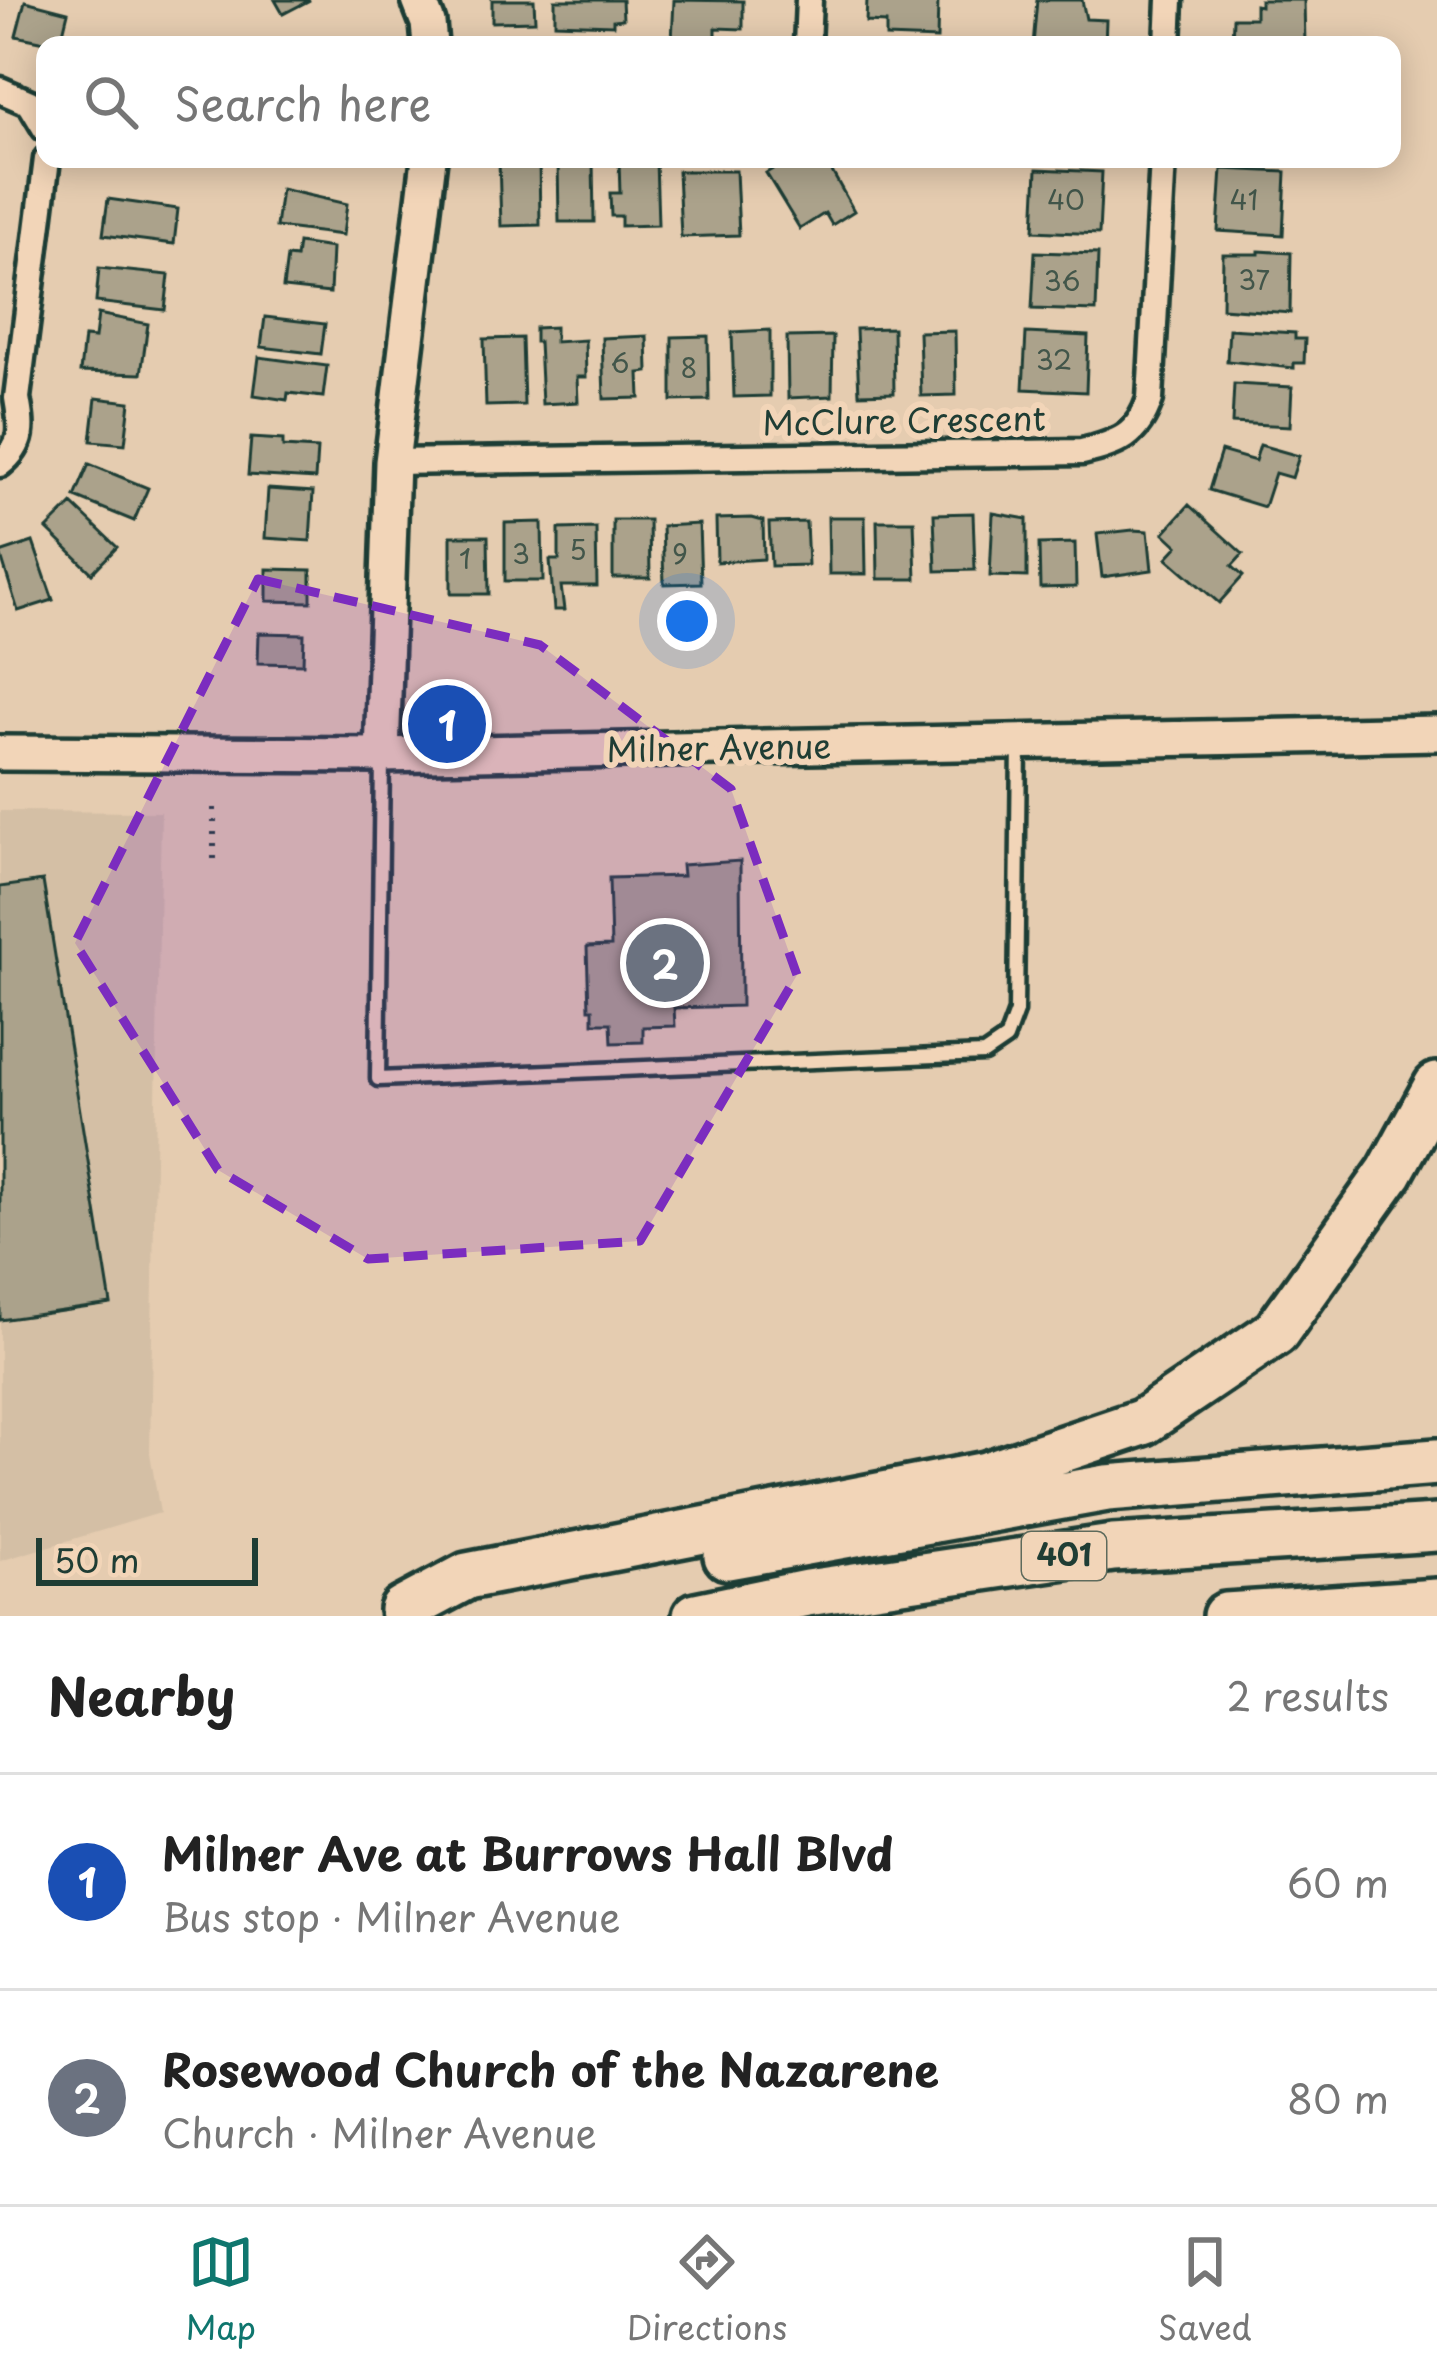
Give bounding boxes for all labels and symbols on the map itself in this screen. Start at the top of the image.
house number: 40 [1047,178,1085,219]
house number: 41 [1230,178,1258,219]
house number: 37 [1238,258,1270,299]
house number: 36 [1044,259,1080,300]
house number: 32 [1036,338,1072,379]
house number: 6 [611,341,629,382]
house number: 8 [681,346,697,387]
street label: McClure Crescent [762,392,1046,446]
house number: 5 [569,528,587,569]
house number: 3 [512,532,530,573]
house number: 9 [672,532,688,573]
house number: 1 [459,537,471,578]
your location [657,591,717,651]
pin: 1 [408,679,486,769]
street label: Milner Avenue [606,719,832,773]
pin: 2 [626,918,704,1008]
scale bar [36,1532,258,1585]
road number: 401 [1022,1532,1106,1580]

